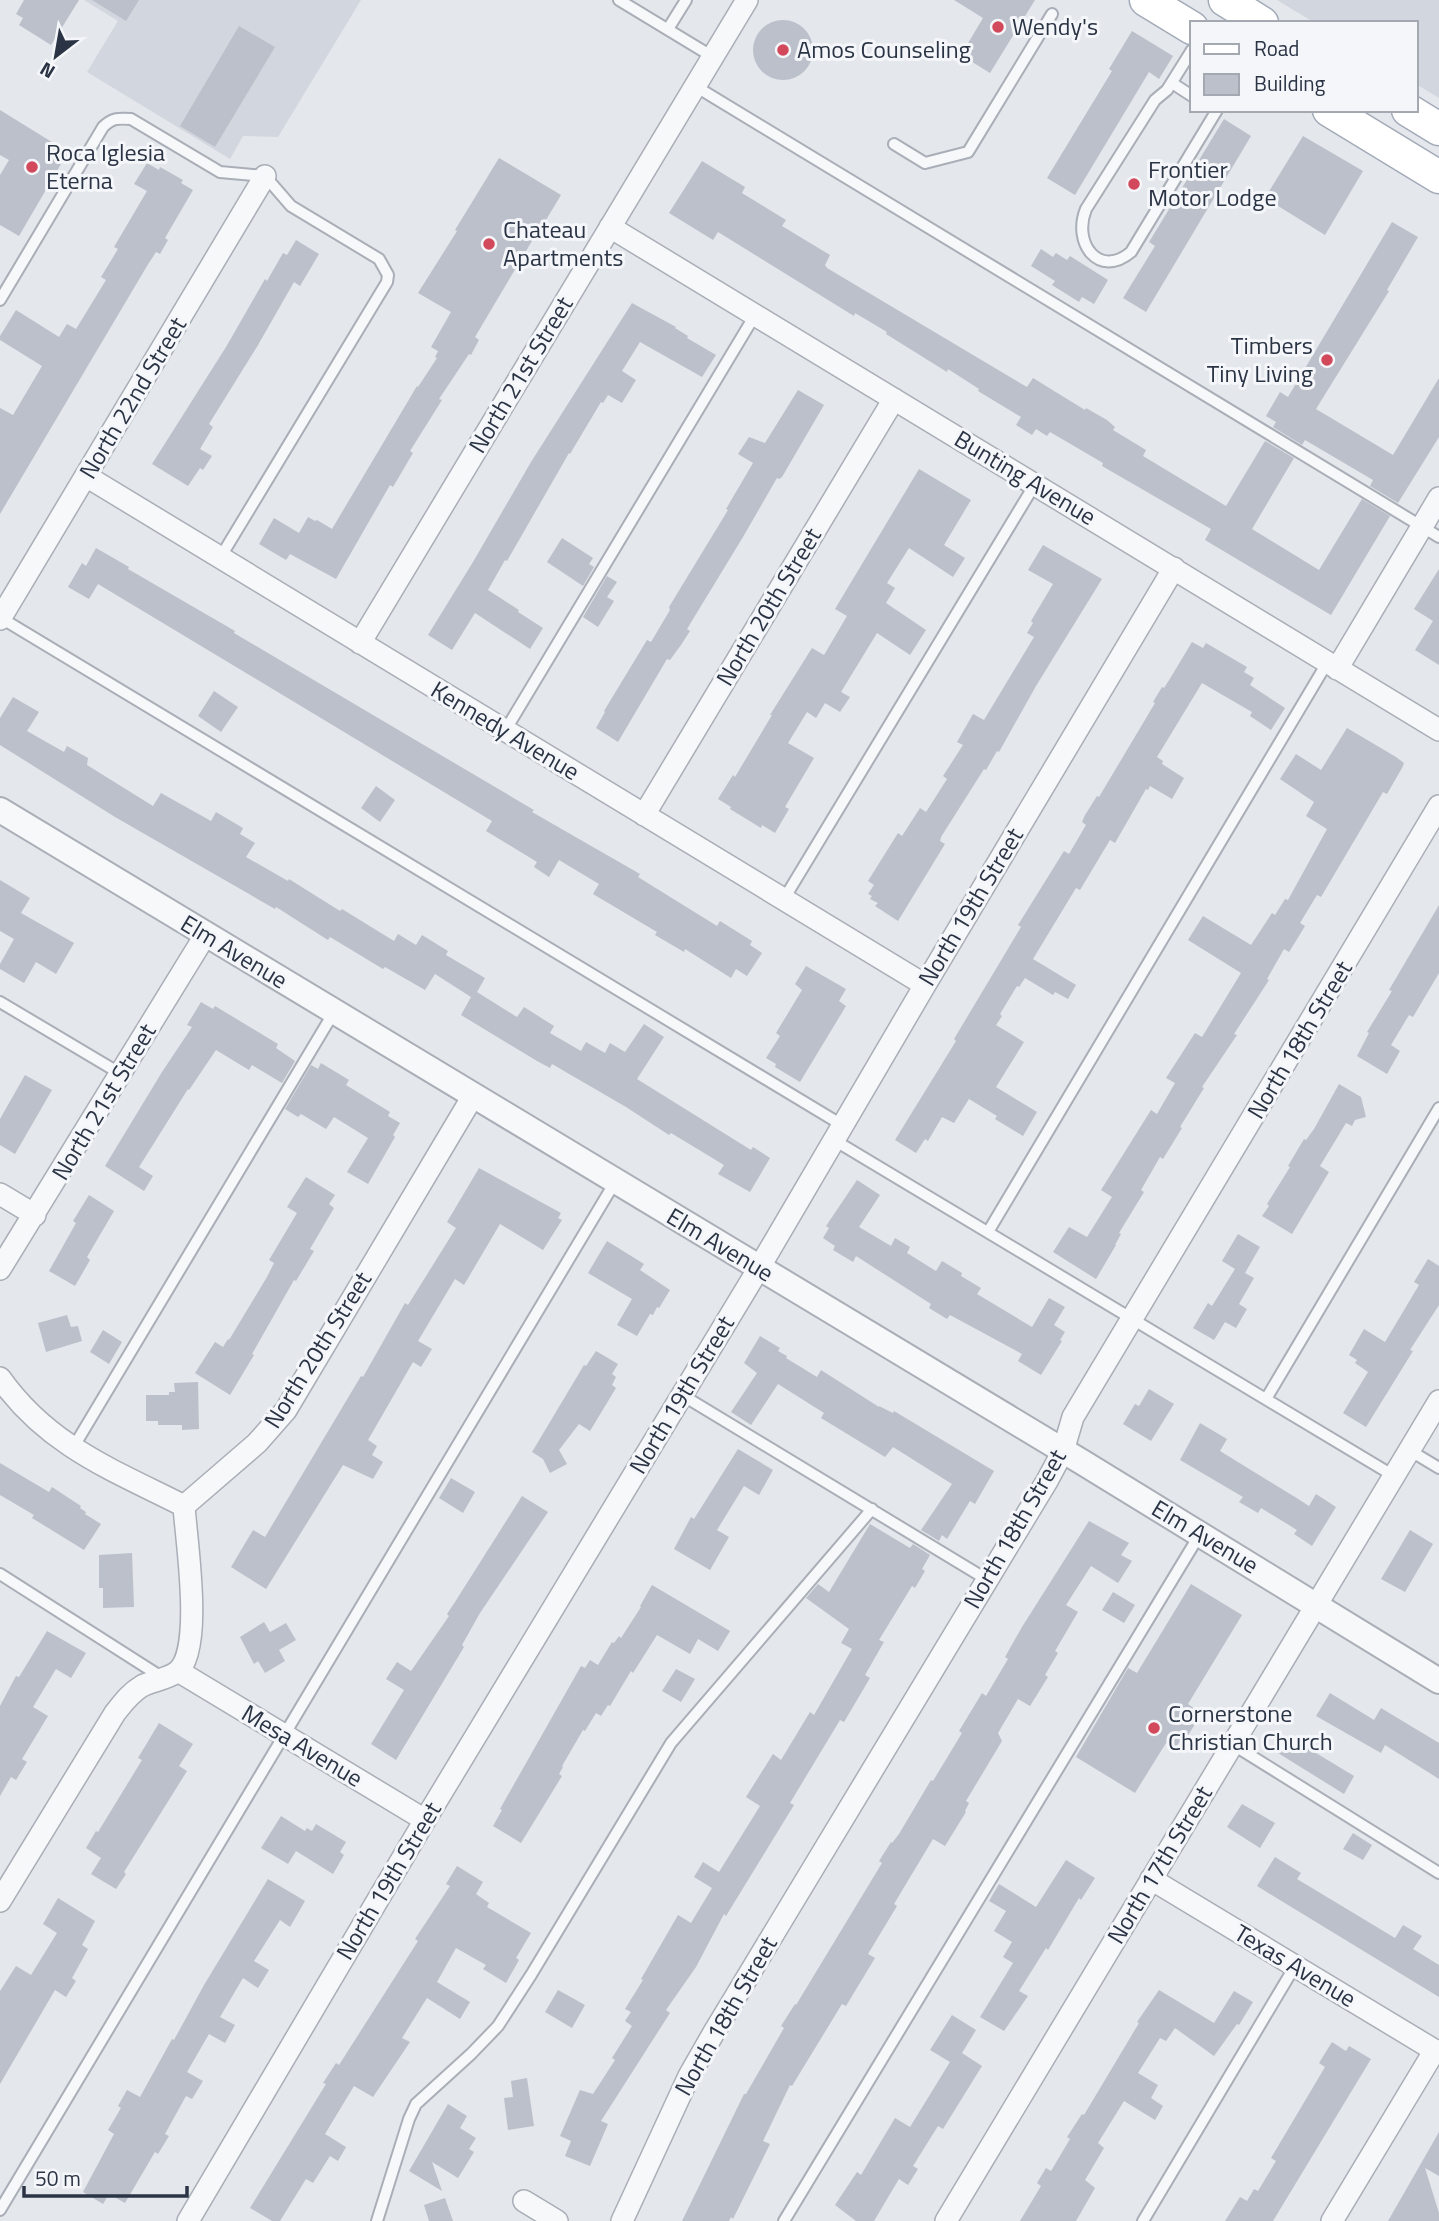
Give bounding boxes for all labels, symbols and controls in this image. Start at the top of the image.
place label: Wendy's [1012,8,1098,44]
marker: Wendy's [990,19,1006,35]
north arrow [21,21,91,91]
legend [1190,21,1418,112]
place label: Amos Counseling [797,31,971,67]
text: Road [1254,32,1299,64]
marker: Amos Counseling [775,42,791,58]
text: N [34,55,60,87]
text: Building [1254,67,1326,99]
place label: Roca Iglesia Eterna [46,134,165,198]
place label: Frontier Motor Lodge [1148,151,1277,215]
marker: Roca Iglesia Eterna [24,159,40,175]
marker: Frontier Motor Lodge [1126,176,1142,192]
place label: Chateau Apartments [503,211,623,275]
marker: Chateau Apartments [481,236,497,252]
street label: North 21st Street [459,289,582,460]
street label: North 22nd Street [70,309,195,485]
place label: Timbers Tiny Living [1207,327,1313,391]
marker: Timbers Tiny Living [1319,352,1335,368]
street label: Bunting Avenue [948,421,1103,534]
street label: North 20th Street [707,520,830,692]
street label: Kennedy Avenue [424,671,587,789]
street label: North 19th Street [909,820,1032,992]
street label: Elm Avenue [174,905,295,997]
street label: North 18th Street [1238,953,1361,1125]
street label: North 21st Street [42,1016,165,1187]
street label: Elm Avenue [660,1198,781,1290]
street label: North 20th Street [254,1264,380,1435]
street label: North 19th Street [620,1308,743,1480]
street label: North 18th Street [954,1441,1075,1615]
street label: Elm Avenue [1145,1490,1266,1582]
street label: Mesa Avenue [235,1695,370,1796]
place label: Cornerstone Christian Church [1168,1695,1333,1759]
marker: Cornerstone Christian Church [1146,1720,1162,1736]
street label: North 17th Street [1098,1778,1221,1950]
street label: North 19th Street [327,1794,450,1966]
street label: Texas Avenue [1228,1914,1363,2016]
street label: North 18th Street [665,1928,786,2102]
scale bar [24,2154,187,2198]
text: 50 m [35,2162,81,2194]

